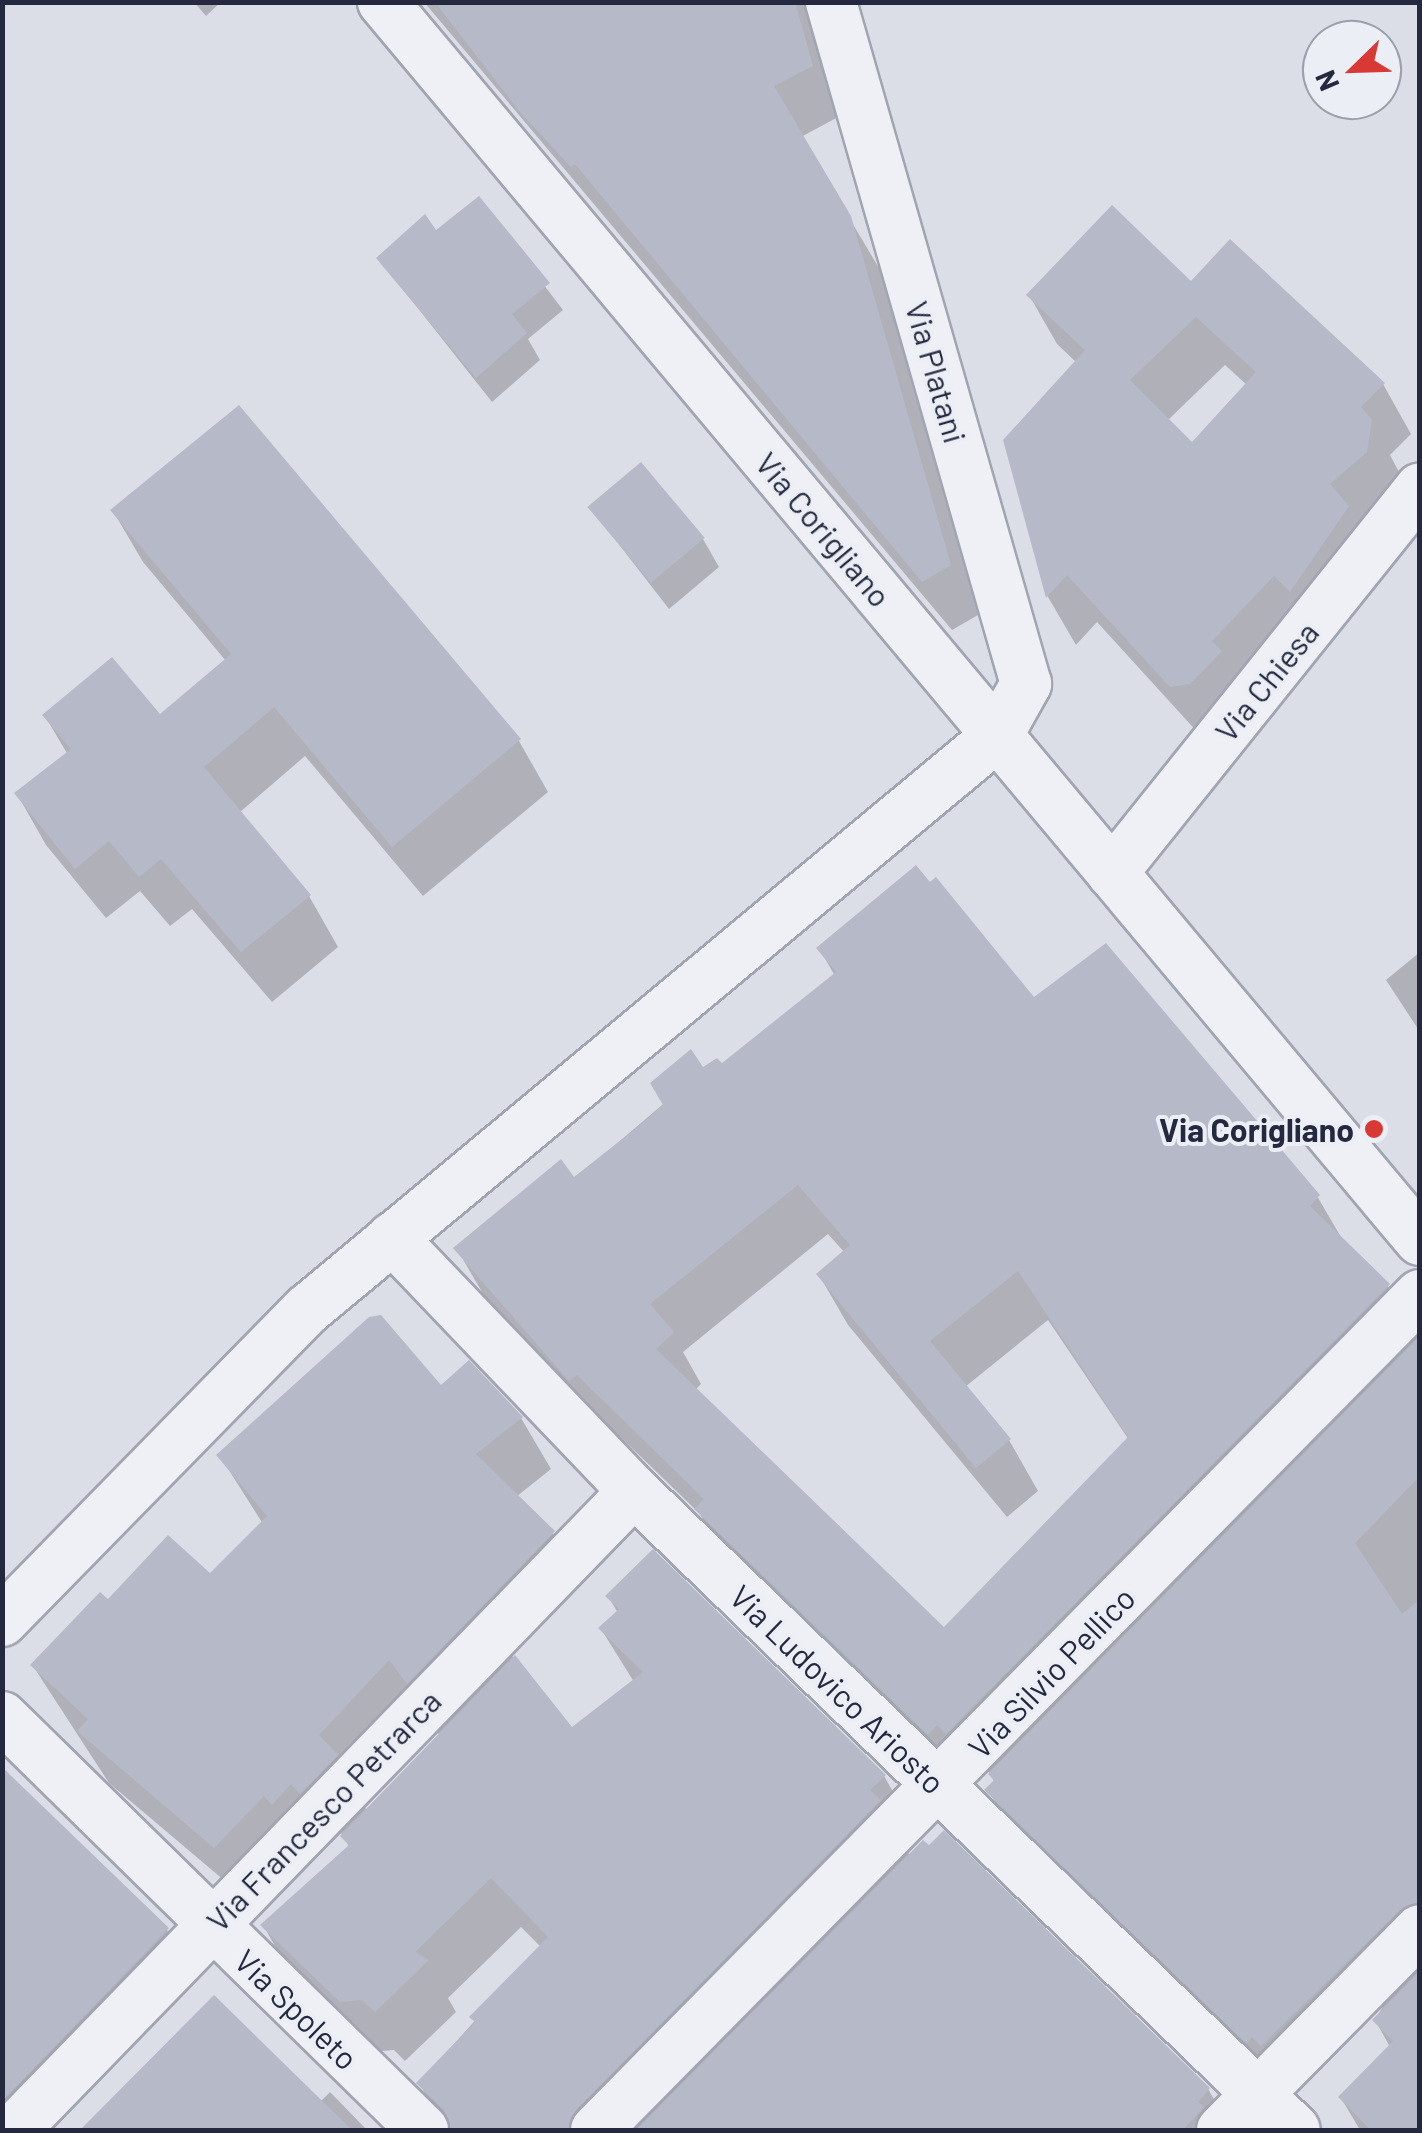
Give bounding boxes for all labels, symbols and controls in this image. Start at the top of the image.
north arrow [1302,20,1402,120]
text: N [1307,66,1346,96]
street label: Via Platani [898,297,976,447]
street label: Via Corigliano [748,444,900,614]
street label: Via Chiesa [1206,613,1326,749]
place label: Via Corigliano [1159,1110,1354,1148]
marker: Via Corigliano [1363,1118,1385,1140]
street label: Via Ludovico Ariosto [723,1577,953,1801]
street label: Via Silvio Pellico [960,1578,1142,1766]
street label: Via Francesco Petrarca [198,1681,448,1939]
street label: Via Spoleto [228,1941,366,2077]

